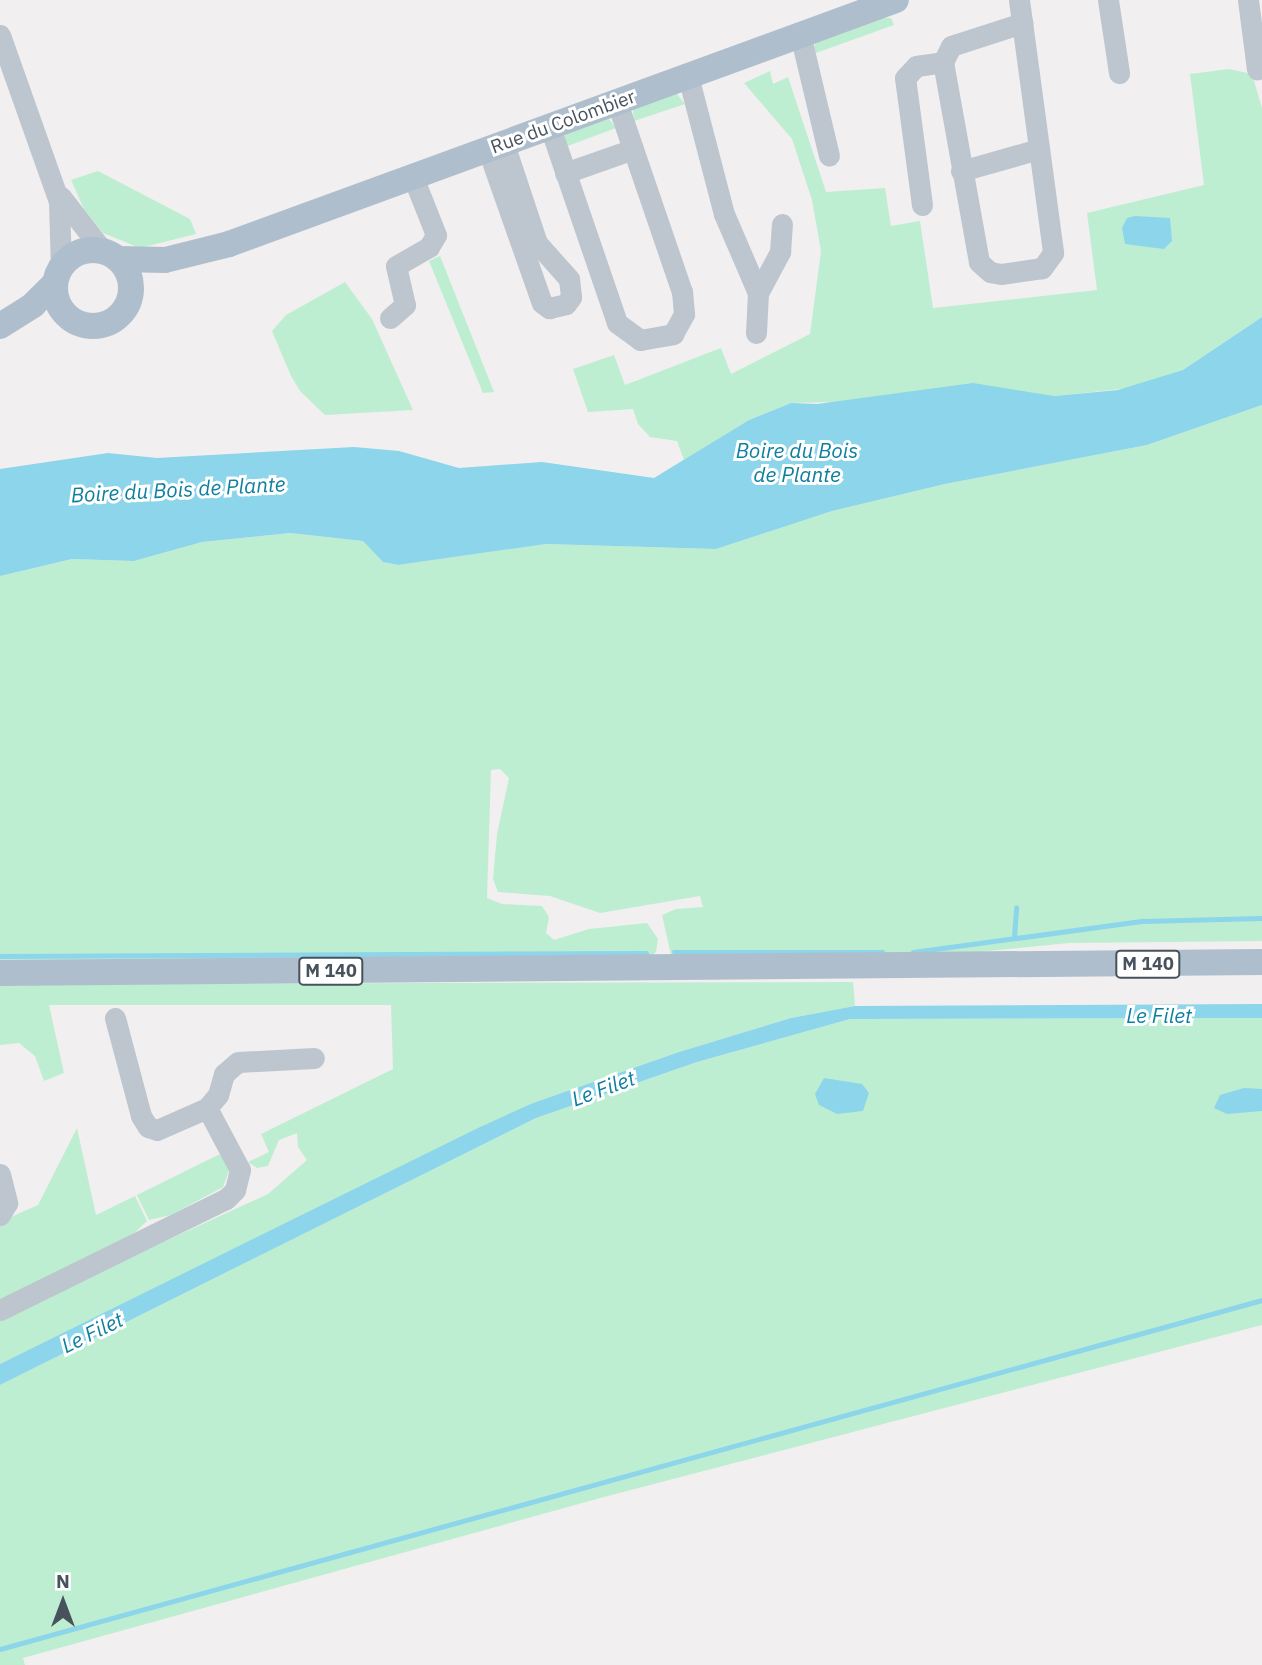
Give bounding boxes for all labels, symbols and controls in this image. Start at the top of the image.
street label: Rue du Colombier [488,85,638,159]
water label: Boire du Bois de Plante [736,437,858,487]
water label: Boire du Bois de Plante [70,471,286,507]
road number: M 140 [1115,950,1181,979]
road number: M 140 [298,956,364,986]
water label: Le Filet [1126,1002,1192,1028]
water label: Le Filet [568,1065,638,1111]
water label: Le Filet [57,1306,127,1358]
north arrow [28,1567,98,1637]
text: N [56,1569,70,1593]

